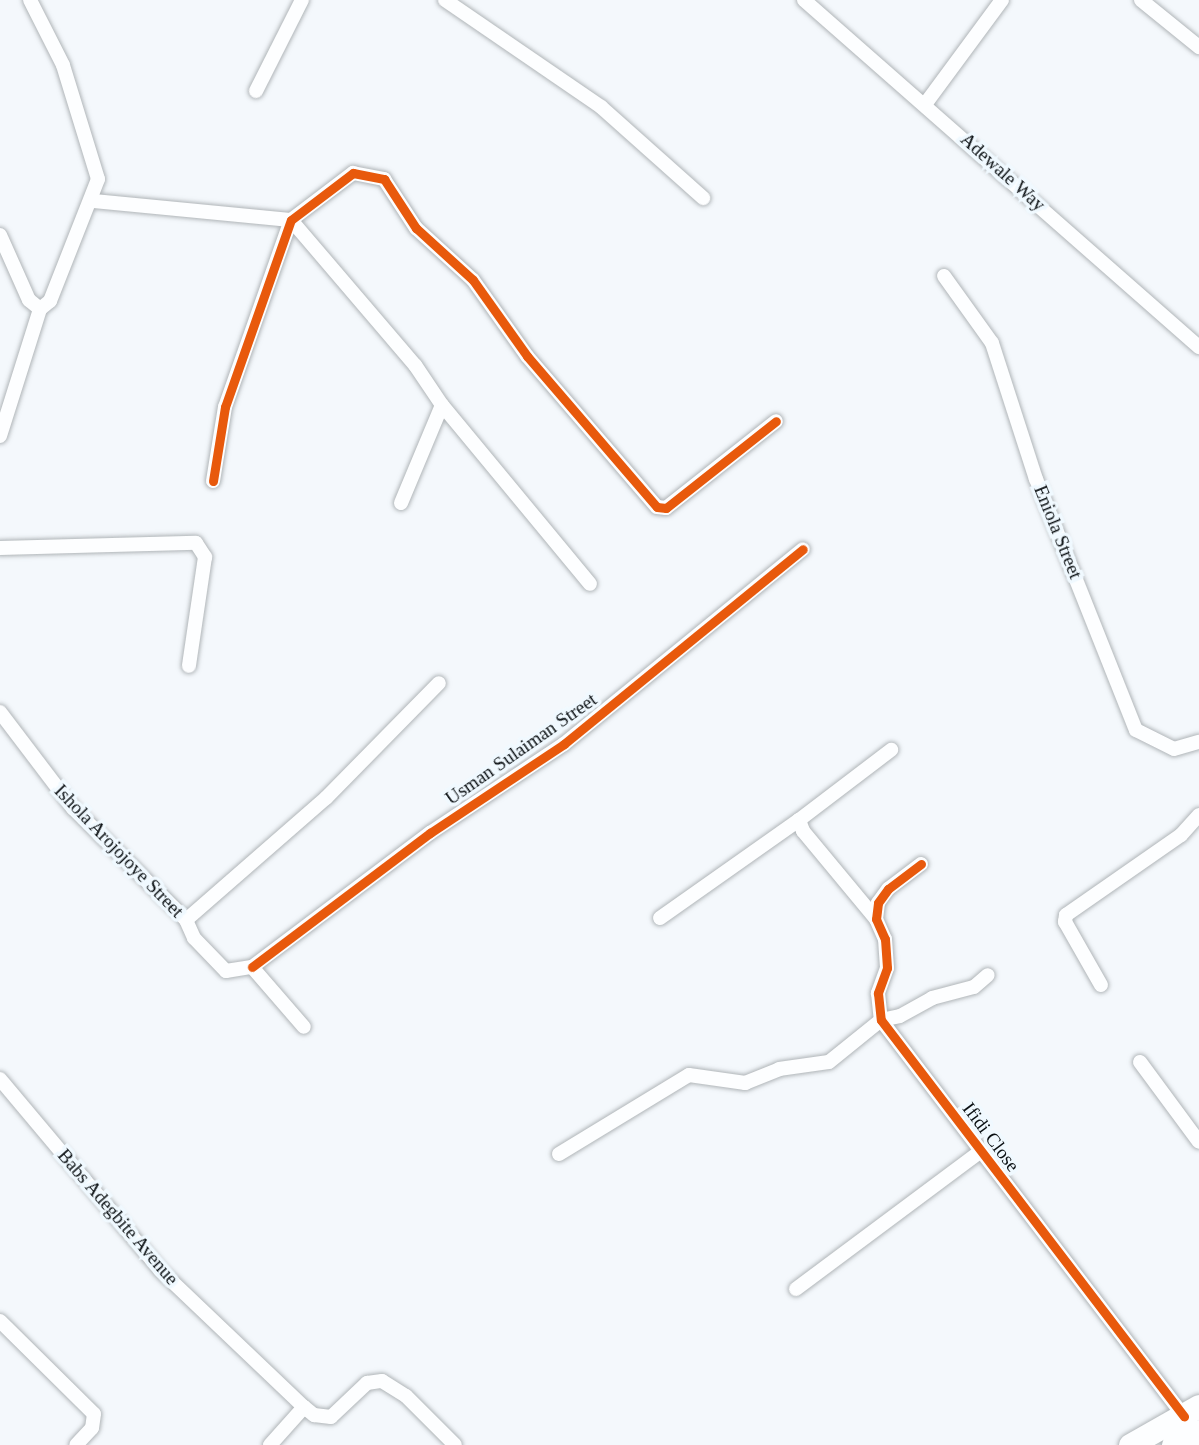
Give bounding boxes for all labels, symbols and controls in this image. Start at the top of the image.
street label: Adewale Way [956,128,1050,216]
street label: Eniola Street [1029,482,1087,582]
street label: Usman Sulaiman Street [441,688,601,810]
street label: Ishola Arojojoye Street [49,779,189,923]
street label: Ifidi Close [958,1098,1024,1176]
street label: Babs Adegbite Avenue [52,1144,184,1290]

